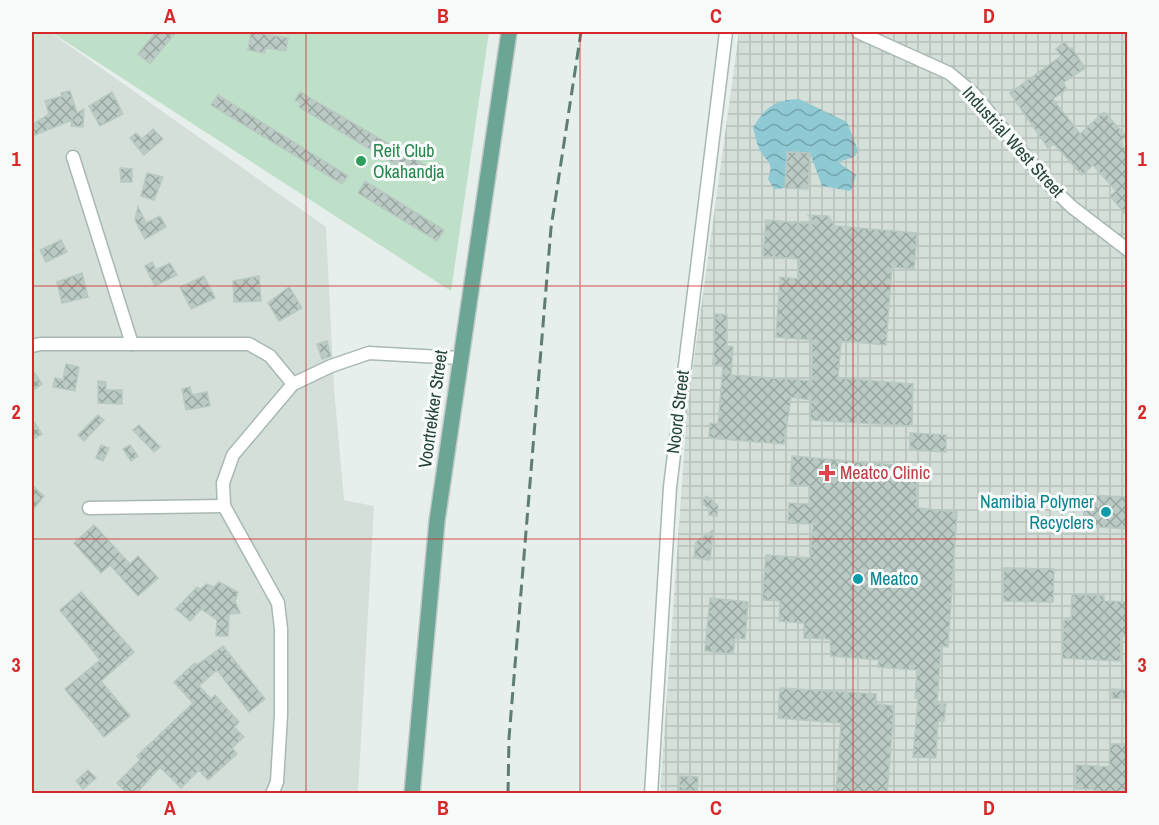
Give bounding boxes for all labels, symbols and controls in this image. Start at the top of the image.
text: A [164,2,176,29]
text: B [437,2,449,29]
text: C [710,2,722,29]
text: D [983,2,995,29]
street label: Industrial West Street [957,81,1070,203]
place label: Reit Club Okahandja [373,138,444,184]
text: 1 [11,145,21,172]
text: 1 [1137,145,1147,172]
marker: Reit Club Okahandja [354,154,368,168]
street label: Voortrekker Street [412,348,453,470]
street label: Noord Street [660,369,695,455]
text: 2 [11,398,21,425]
text: 2 [1137,398,1147,425]
place label: Meatco Clinic [840,460,930,485]
marker: Meatco Clinic [818,464,836,482]
place label: Namibia Polymer Recyclers [980,489,1094,535]
marker: Namibia Polymer Recyclers [1099,505,1113,519]
place label: Meatco [870,566,918,591]
marker: Meatco [851,572,865,586]
text: 3 [11,651,21,678]
text: 3 [1137,651,1147,678]
text: A [164,794,176,821]
text: B [437,794,449,821]
text: C [710,794,722,821]
text: D [983,794,995,821]

